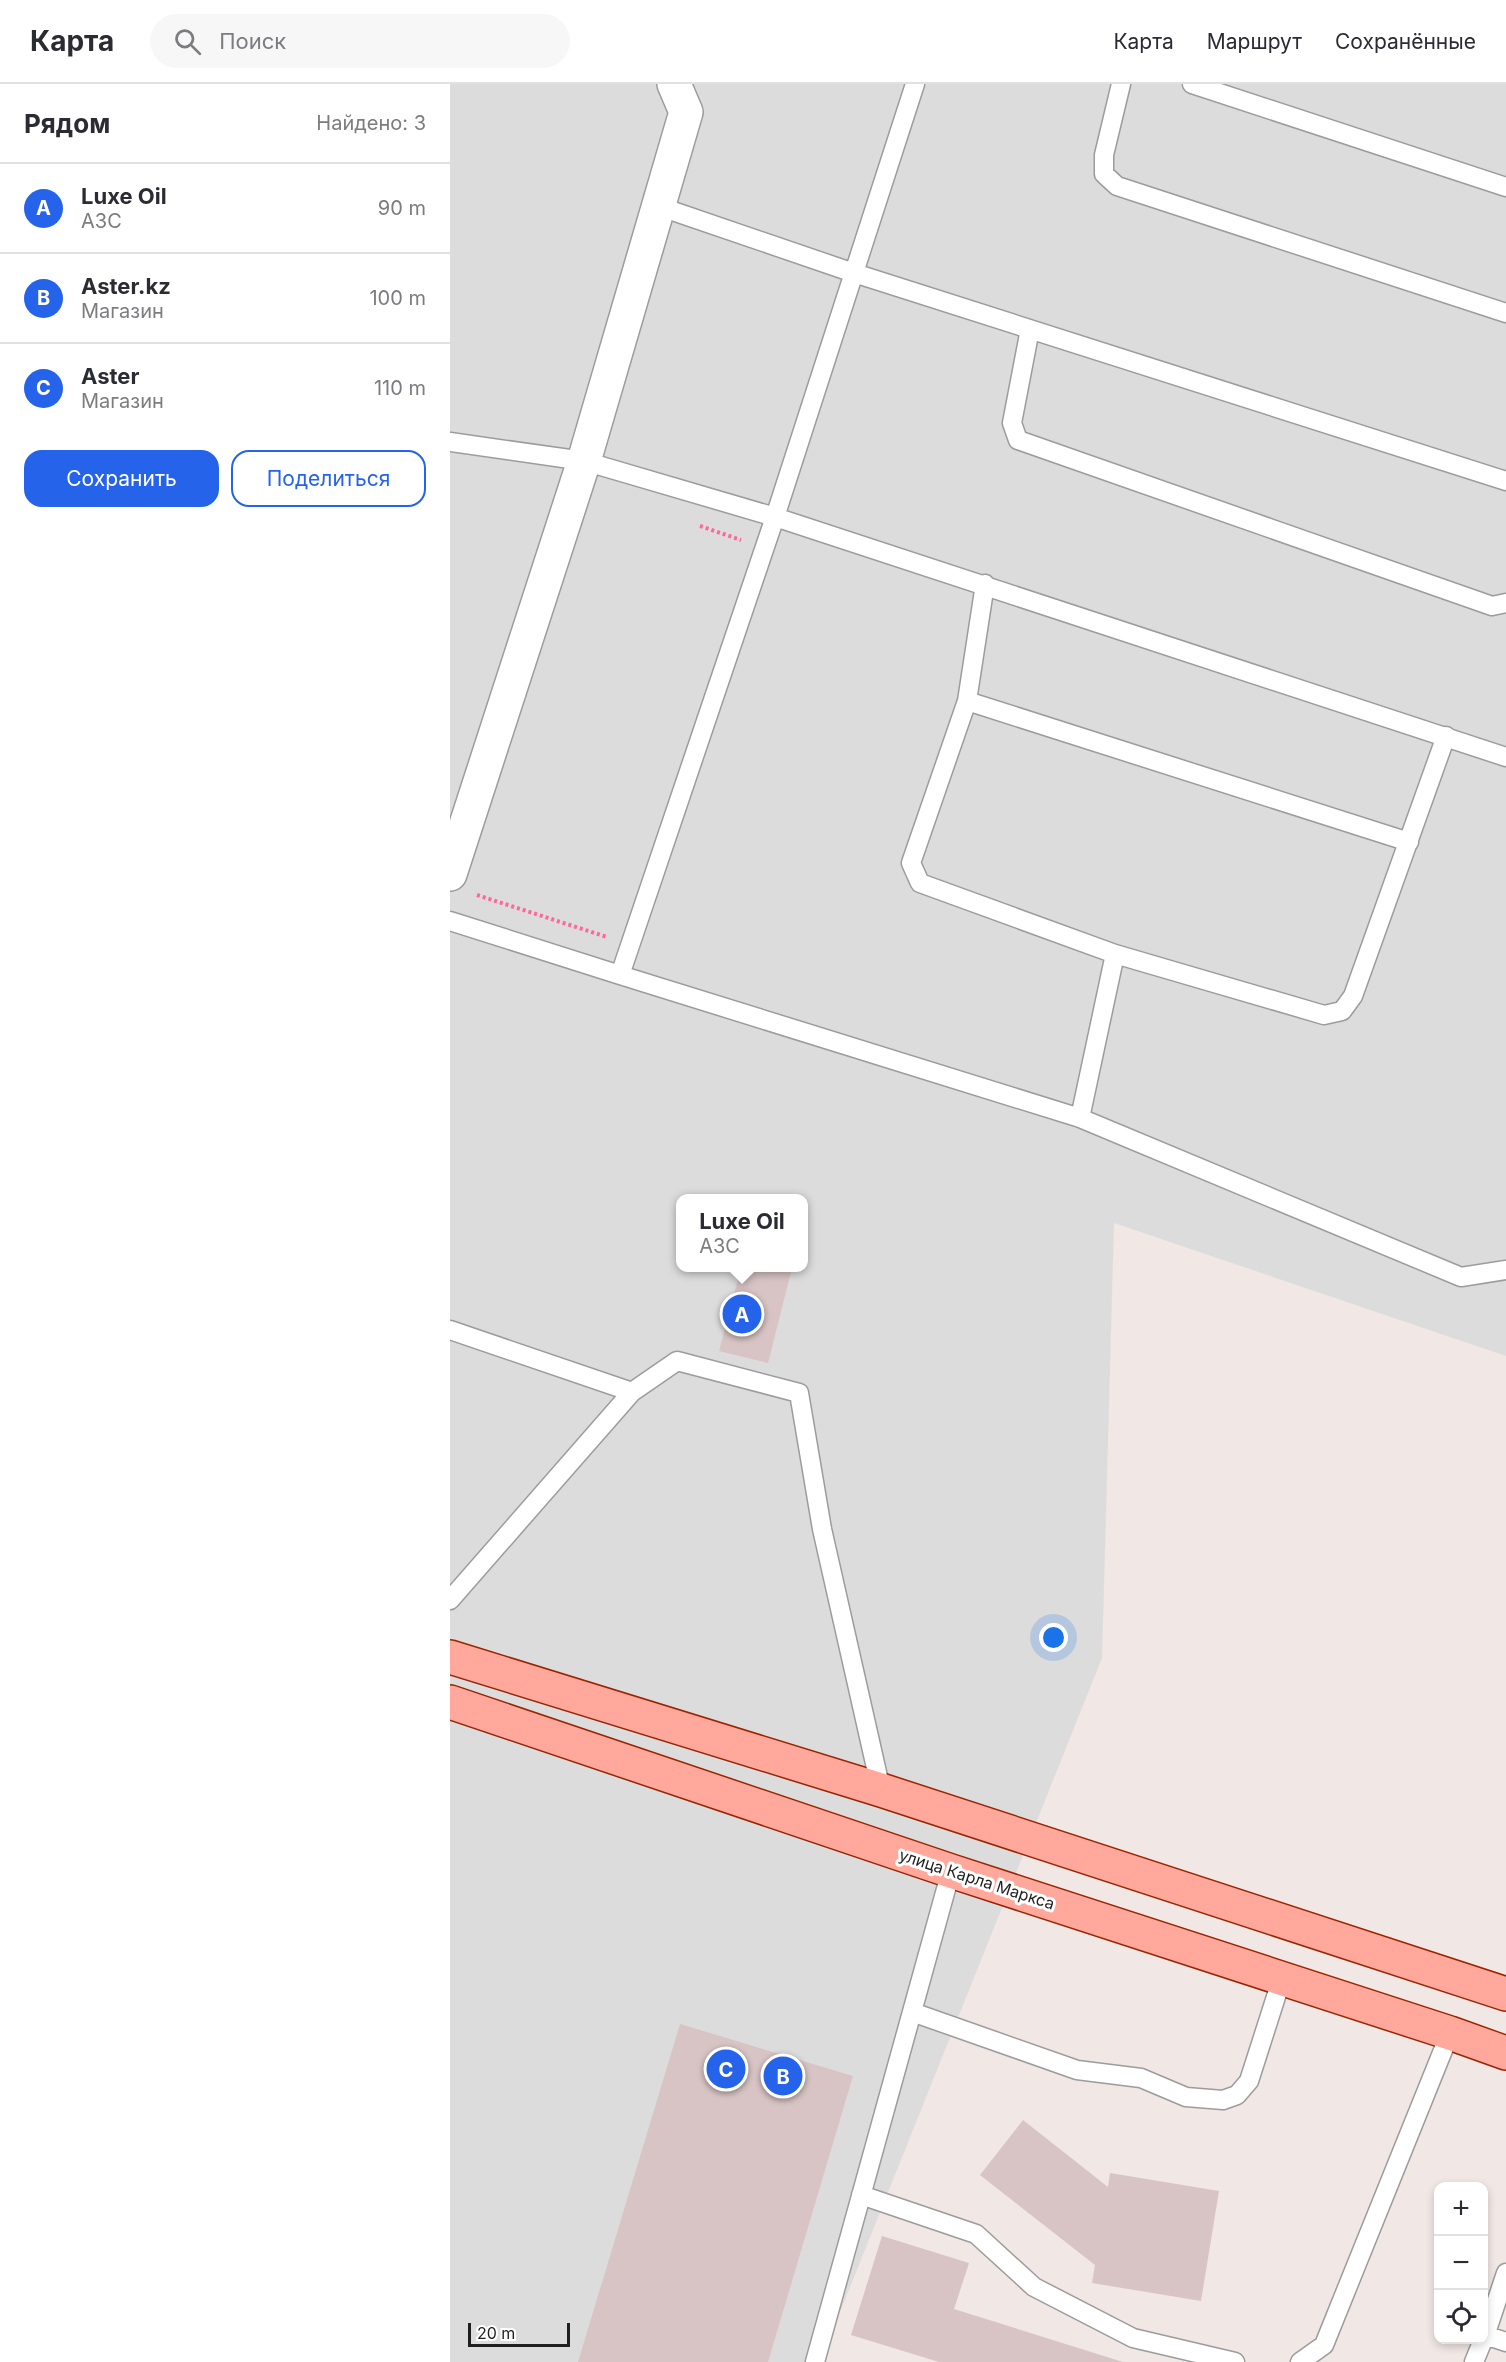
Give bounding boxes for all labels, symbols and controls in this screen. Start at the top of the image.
search box [150,14,570,68]
text: Карта [30,24,114,58]
icon: search [171,25,204,58]
text: Поиск [219,28,286,54]
text: Карта [1113,29,1174,54]
text: Маршрут [1207,29,1302,54]
text: Сохранённые [1335,29,1476,54]
text: Рядом [24,108,110,139]
text: Найдено: 3 [316,111,426,135]
text: Luxe Oil [81,183,167,209]
text: A [36,196,51,220]
text: 90 m [378,196,426,220]
text: АЗС [81,209,122,233]
text: Aster.kz [81,273,171,299]
text: B [37,286,50,310]
text: 100 m [369,286,426,310]
text: Магазин [81,299,164,323]
text: Aster [81,363,139,389]
text: C [36,376,51,400]
text: 110 m [374,376,426,400]
text: Магазин [81,389,164,413]
button: Сохранить [24,450,219,507]
button: Поделиться [231,450,426,507]
popup [676,1194,808,1272]
text: Luxe Oil [699,1208,785,1234]
text: АЗС [699,1234,740,1258]
pin: A [722,1292,762,1336]
your location [1039,1623,1068,1652]
street label: улица Карла Маркса [897,1844,1057,1914]
pin: C [706,2046,746,2092]
pin: B [764,2054,802,2098]
map controls [1434,2182,1488,2344]
button: + [1434,2182,1488,2236]
button: − [1434,2236,1488,2290]
button: locate [1434,2290,1488,2344]
scale bar [468,2320,570,2348]
text: 20 m [477,2323,515,2343]

